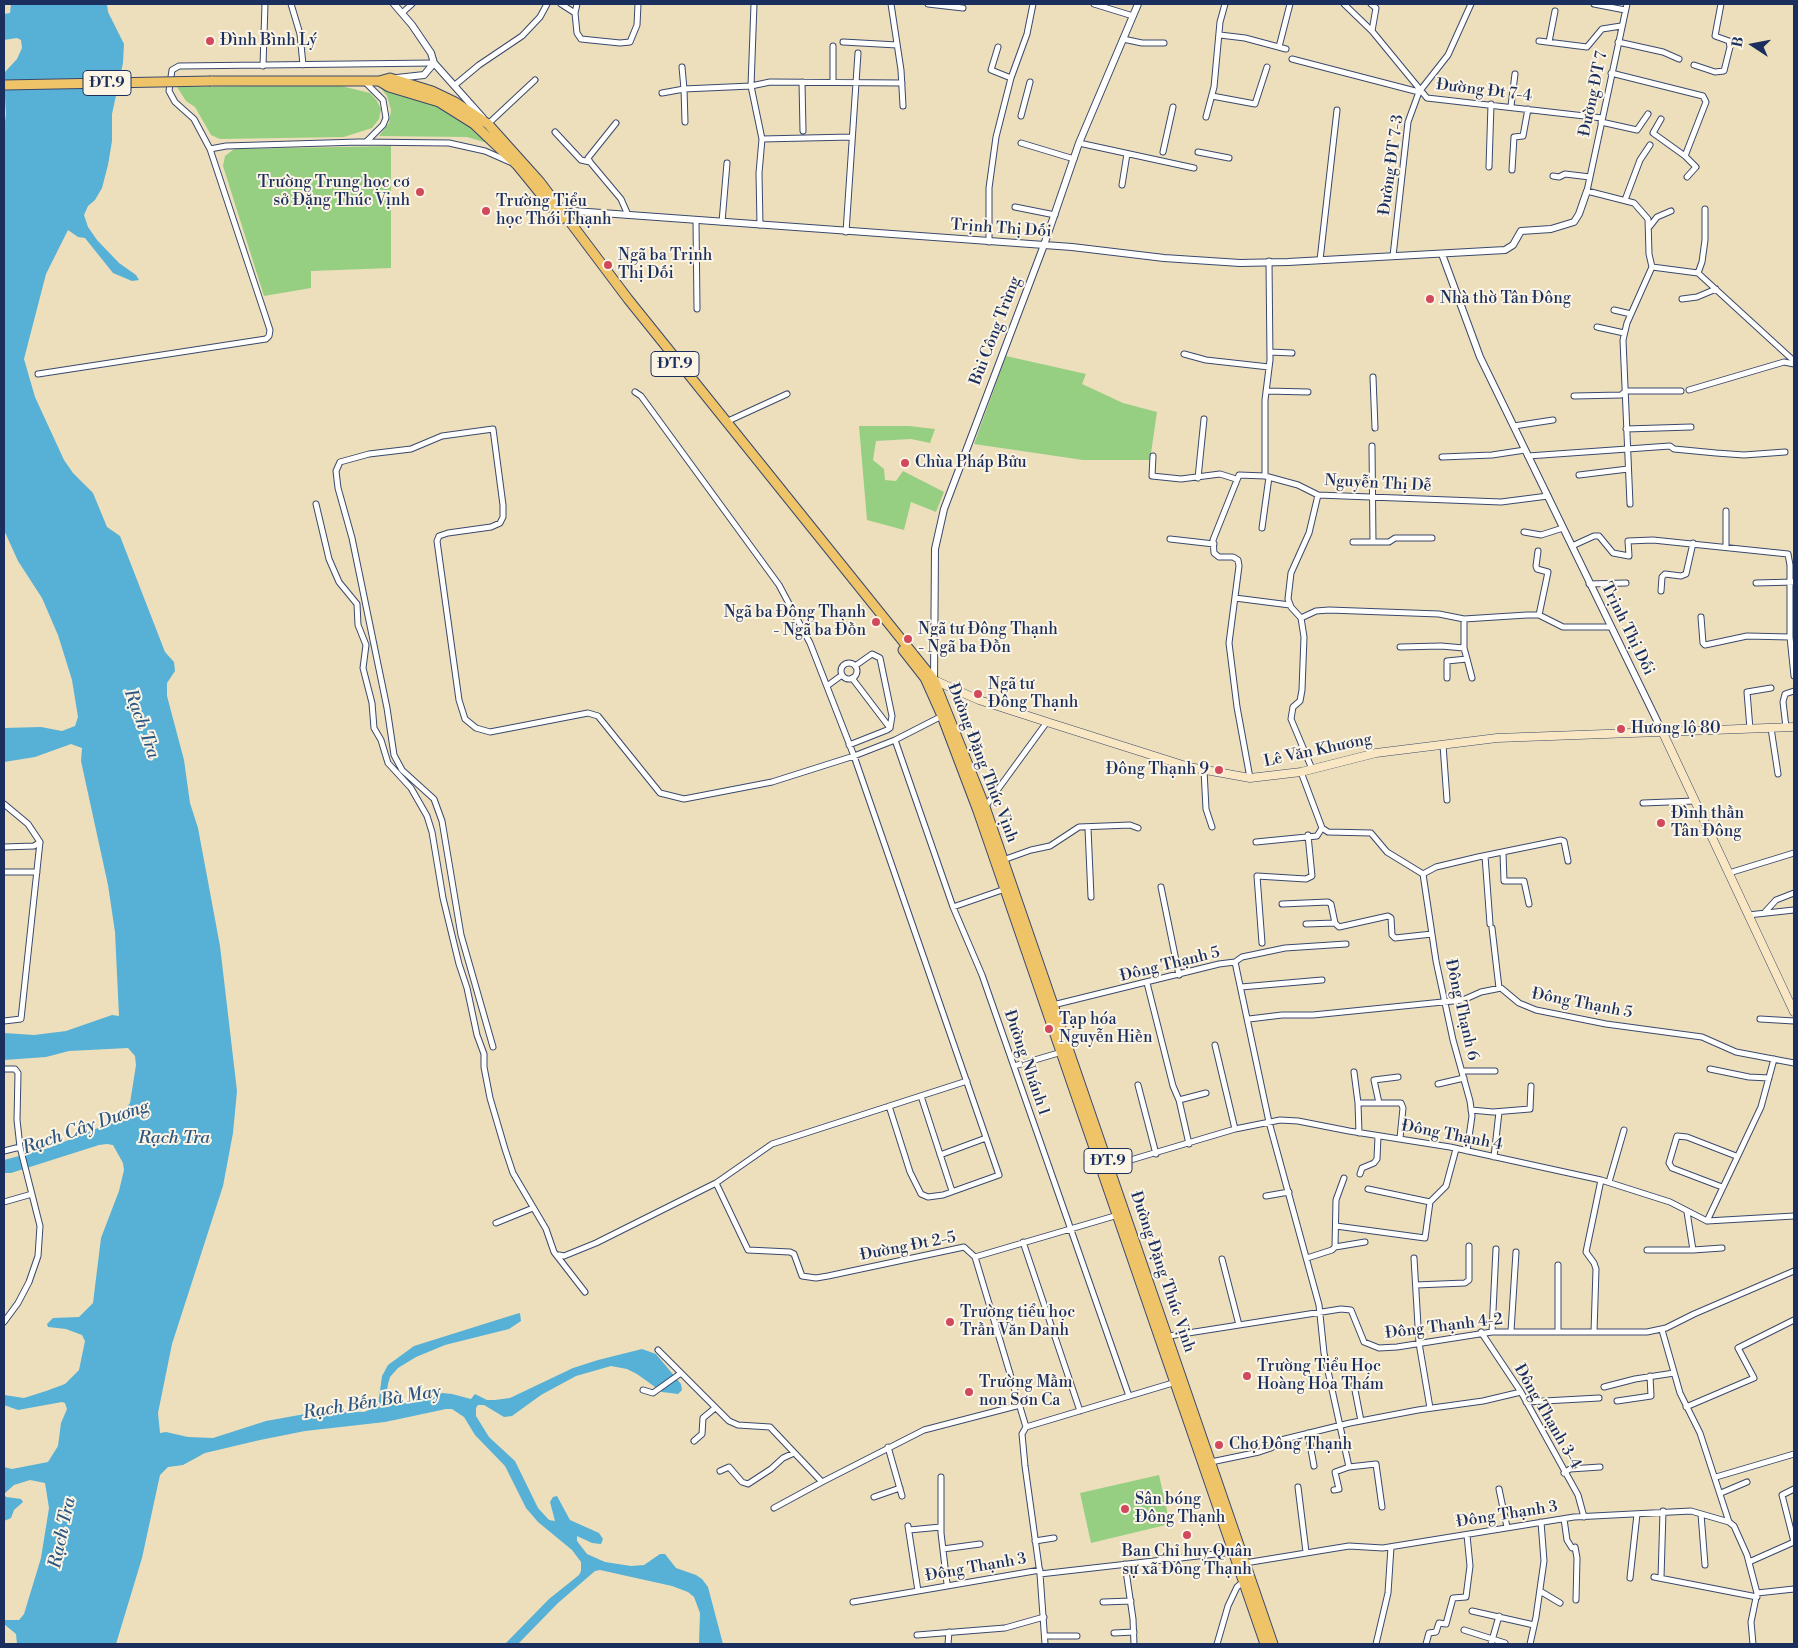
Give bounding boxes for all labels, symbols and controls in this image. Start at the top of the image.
north arrow [1728,20,1778,70]
place label: Đình Bình Lý [220,31,317,51]
marker: Đình Bình Lý [204,35,216,47]
text: B [1728,35,1748,49]
street label: Đường ĐT 7 [1576,50,1612,138]
road number: ĐT.9 [83,70,131,96]
street label: Đường Đt 7-4 [1435,76,1533,106]
street label: Đường ĐT 7-3 [1375,114,1409,216]
place label: Trường Trung học cơ sở Đặng Thúc Vịnh [258,173,410,211]
marker: Trường Trung học cơ sở Đặng Thúc Vịnh [414,186,426,198]
place label: Trường Tiểu học Thới Thạnh [496,192,612,230]
marker: Trường Tiểu học Thới Thạnh [480,205,492,217]
street label: Trịnh Thị Dối [950,216,1052,242]
place label: Ngã ba Trịnh Thị Dối [618,246,712,284]
marker: Ngã ba Trịnh Thị Dối [602,259,614,271]
street label: Bùi Công Trừng [966,274,1026,388]
place label: Nhà thờ Tân Đông [1440,289,1571,309]
marker: Nhà thờ Tân Đông [1424,293,1436,305]
road number: ĐT.9 [651,352,699,376]
place label: Chùa Pháp Bửu [915,453,1027,473]
marker: Chùa Pháp Bửu [899,457,911,469]
street label: Nguyễn Thị Dễ [1324,472,1432,496]
street label: Trịnh Thị Dối [1596,579,1658,679]
place label: Ngã ba Đông Thạnh - Ngã ba Đồn [724,603,866,641]
marker: Ngã ba Đông Thạnh - Ngã ba Đồn [870,616,882,628]
place label: Ngã tư Đông Thạnh - Ngã ba Đồn [918,620,1058,658]
marker: Ngã tư Đông Thạnh - Ngã ba Đồn [902,633,914,645]
place label: Ngã tư Đông Thạnh [988,675,1078,713]
street label: Đường Đặng Thúc Vịnh [943,681,1021,845]
water label: Rạch Tra [119,686,163,762]
marker: Ngã tư Đông Thạnh [972,688,984,700]
place label: Hương lộ 80 [1631,719,1720,739]
marker: Hương lộ 80 [1615,723,1627,735]
street label: Lê Văn Khương [1262,730,1374,772]
place label: Đông Thạnh 9 [1106,760,1209,780]
marker: Đông Thạnh 9 [1213,764,1225,776]
place label: Đình thần Tân Đông [1671,804,1744,842]
marker: Đình thần Tân Đông [1655,817,1667,829]
street label: Đông Thạnh 5 [1118,943,1222,987]
street label: Đông Thạnh 6 [1440,958,1482,1062]
street label: Đông Thạnh 5 [1530,985,1634,1023]
street label: Đường Nhánh 1 [999,1008,1053,1118]
place label: Tạp hóa Nguyễn Hiền [1059,1010,1152,1048]
marker: Tạp hóa Nguyễn Hiền [1043,1023,1055,1035]
water label: Rạch Cây Dương [20,1096,152,1160]
street label: Đông Thạnh 4 [1400,1117,1504,1155]
water label: Rạch Tra [138,1128,210,1150]
road number: ĐT.9 [1084,1148,1132,1174]
street label: Đường Đặng Thúc Vịnh [1125,1189,1199,1355]
street label: Đường Đt 2-5 [858,1228,958,1266]
place label: Trường tiểu học Trần Văn Danh [960,1303,1075,1341]
street label: Đông Thạnh 4-2 [1384,1310,1504,1344]
marker: Trường tiểu học Trần Văn Danh [944,1316,956,1328]
place label: Trường Tiểu Học Hoàng Hoa Thám [1257,1357,1384,1395]
street label: Đông Thạnh 3-4 [1509,1361,1585,1473]
marker: Trường Tiểu Học Hoàng Hoa Thám [1241,1370,1253,1382]
place label: Trường Mầm non Sơn Ca [979,1373,1072,1411]
water label: Rạch Bến Bà May [301,1381,443,1425]
marker: Trường Mầm non Sơn Ca [963,1386,975,1398]
place label: Chợ Đông Thạnh [1229,1435,1352,1455]
marker: Chợ Đông Thạnh [1213,1439,1225,1451]
place label: Sân bóng Đông Thạnh [1135,1490,1225,1528]
water label: Rạch Tra [45,1495,81,1571]
street label: Đông Thạnh 3 [1455,1498,1559,1532]
marker: Sân bóng Đông Thạnh [1119,1503,1131,1515]
marker: Ban Chỉ huy Quân sự xã Đông Thạnh [1181,1529,1193,1541]
place label: Ban Chỉ huy Quân sự xã Đông Thạnh [1122,1542,1252,1580]
street label: Đông Thạnh 3 [924,1550,1028,1586]

